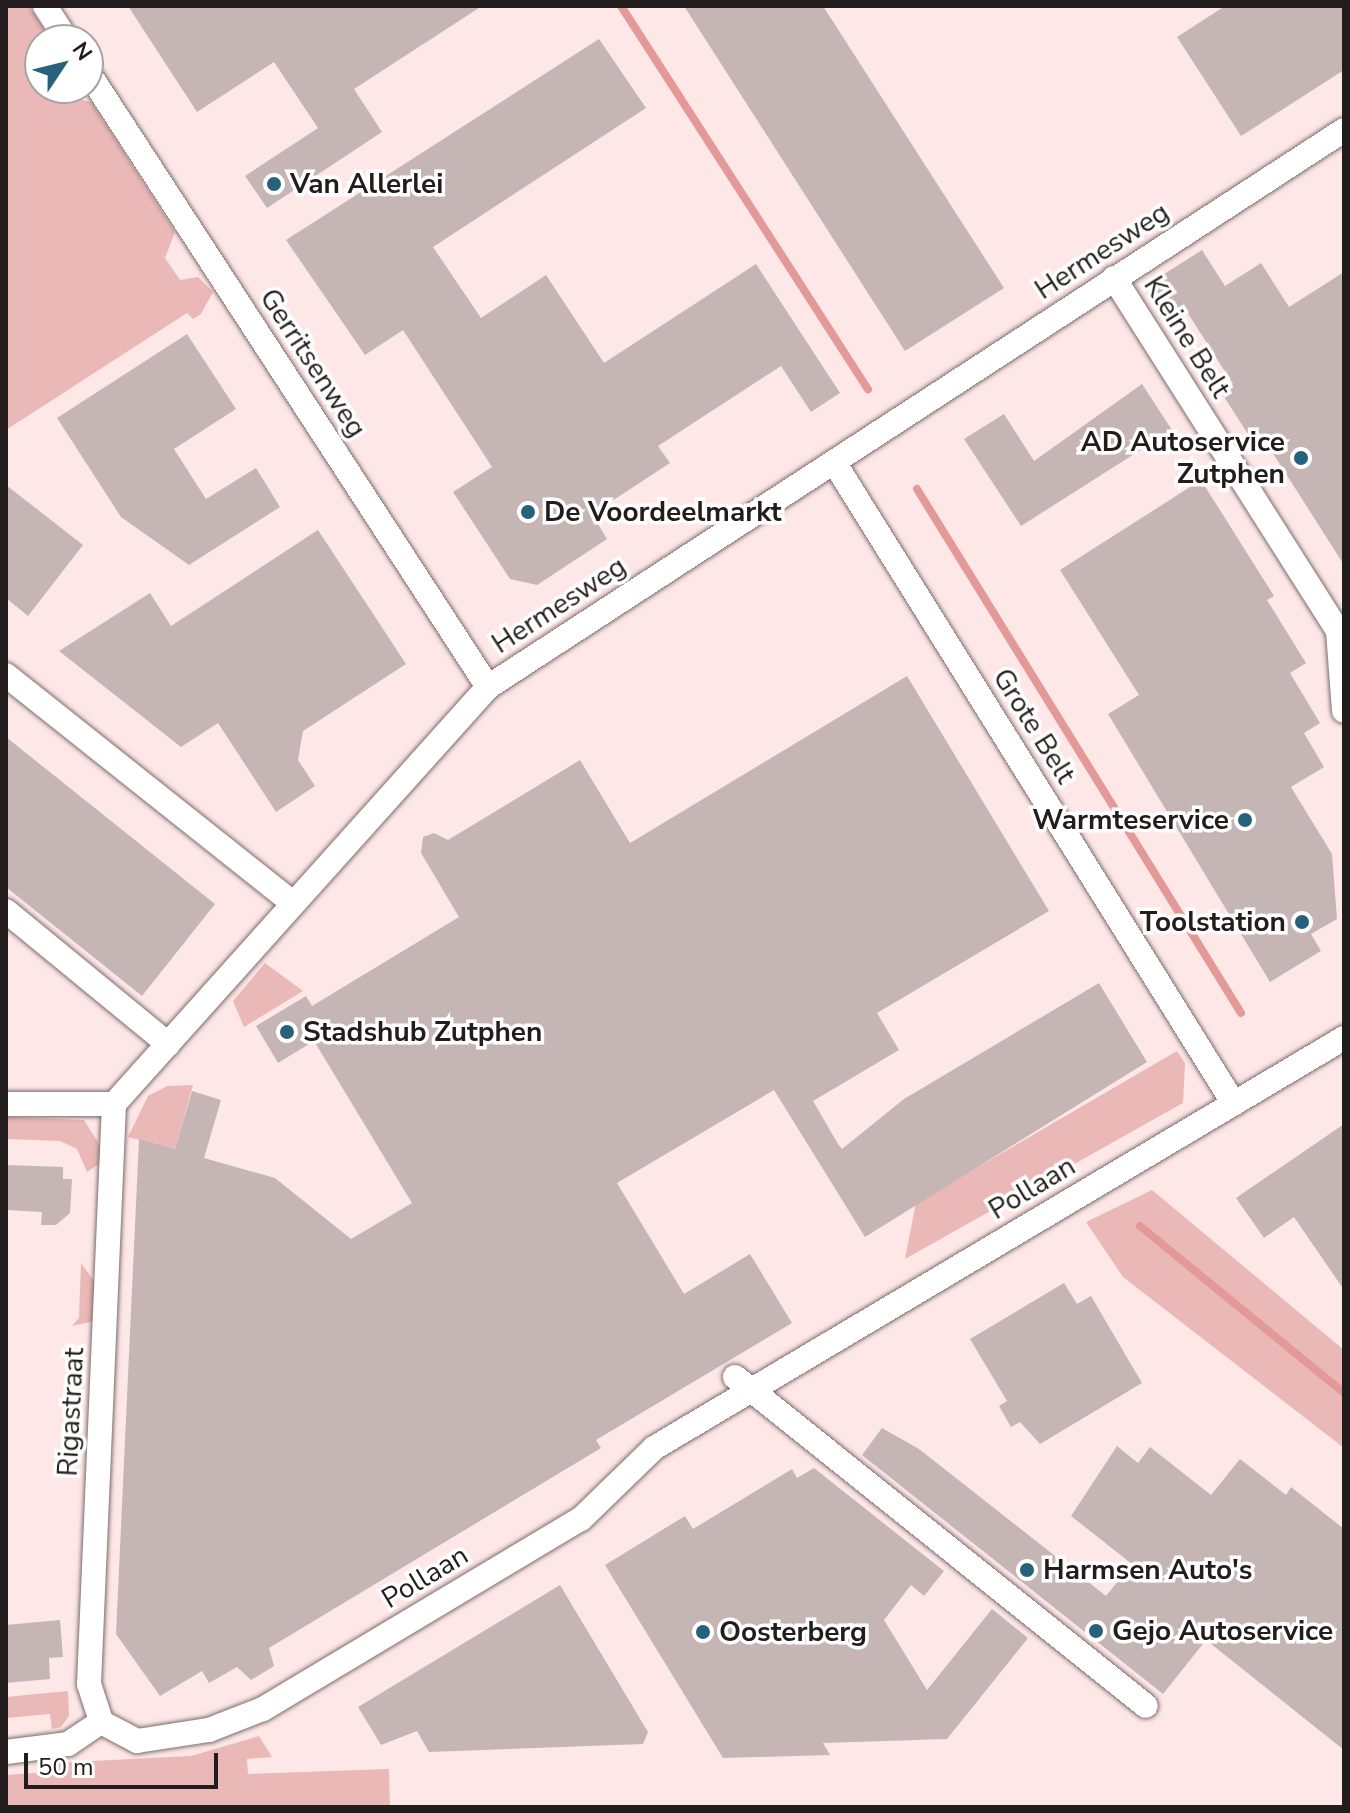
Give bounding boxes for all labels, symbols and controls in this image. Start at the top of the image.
north arrow [24,24,104,104]
text: N [65,36,99,67]
place label: Van Allerlei [290,167,443,201]
marker: Van Allerlei [265,175,283,193]
street label: Hermesweg [1029,195,1175,307]
street label: Kleine Belt [1137,270,1237,404]
street label: Gerritsenweg [253,282,373,444]
place label: AD Autoservice Zutphen [1081,425,1285,491]
marker: AD Autoservice Zutphen [1292,449,1310,467]
place label: De Voordeelmarkt [544,495,782,529]
marker: De Voordeelmarkt [519,503,537,521]
street label: Hermesweg [486,549,632,661]
street label: Grote Belt [986,662,1082,790]
place label: Warmteservice [1032,803,1229,837]
marker: Warmteservice [1236,811,1254,829]
place label: Toolstation [1140,905,1286,939]
marker: Toolstation [1293,913,1311,931]
place label: Stadshub Zutphen [303,1015,542,1049]
marker: Stadshub Zutphen [278,1023,296,1041]
street label: Pollaan [983,1149,1081,1227]
street label: Rigastraat [51,1347,91,1477]
street label: Pollaan [376,1538,474,1616]
place label: Harmsen Auto's [1043,1553,1252,1587]
marker: Harmsen Auto's [1018,1561,1036,1579]
place label: Gejo Autoservice [1112,1614,1333,1648]
place label: Oosterberg [719,1615,867,1649]
marker: Gejo Autoservice [1087,1622,1105,1640]
marker: Oosterberg [694,1623,712,1641]
scale bar [28,1737,222,1787]
text: 50 m [38,1751,94,1783]

